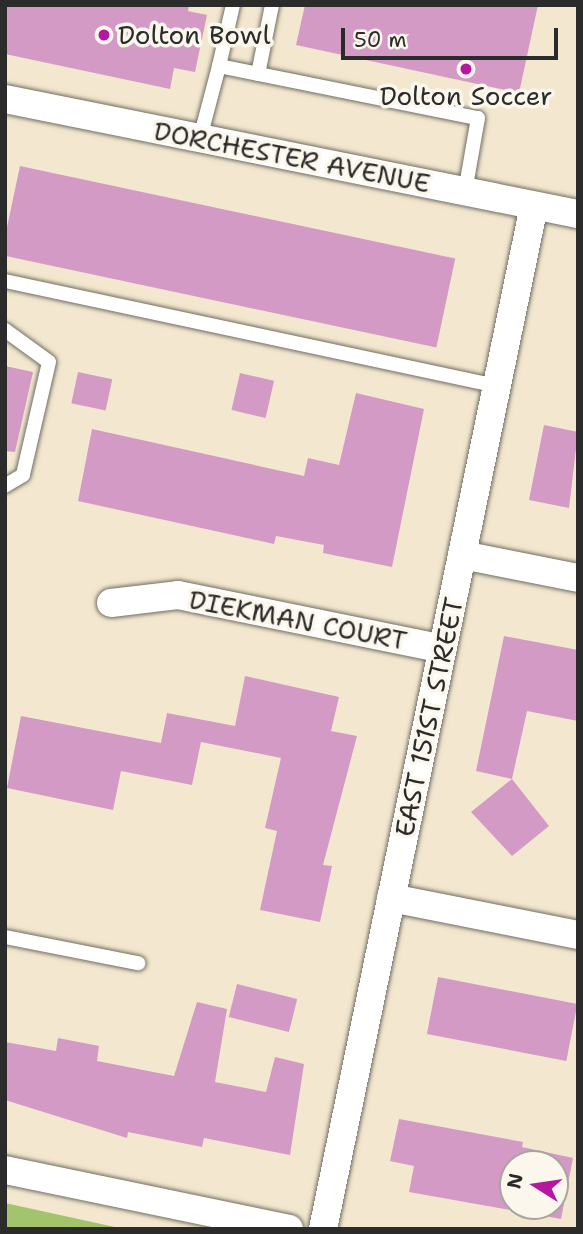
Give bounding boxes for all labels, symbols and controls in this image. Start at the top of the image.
scale bar [345,14,562,58]
place label: Dolton Bowl [118,19,270,51]
text: 50 m [354,26,407,54]
marker: Dolton Bowl [96,27,112,43]
marker: Dolton Soccer [458,61,474,77]
place label: Dolton Soccer [380,80,552,112]
street label: DORCHESTER AVENUE [151,115,433,199]
street label: DIEKMAN COURT [186,584,410,656]
street label: EAST 151ST STREET [388,595,470,839]
north arrow [499,1150,569,1220]
text: N [501,1171,529,1191]

